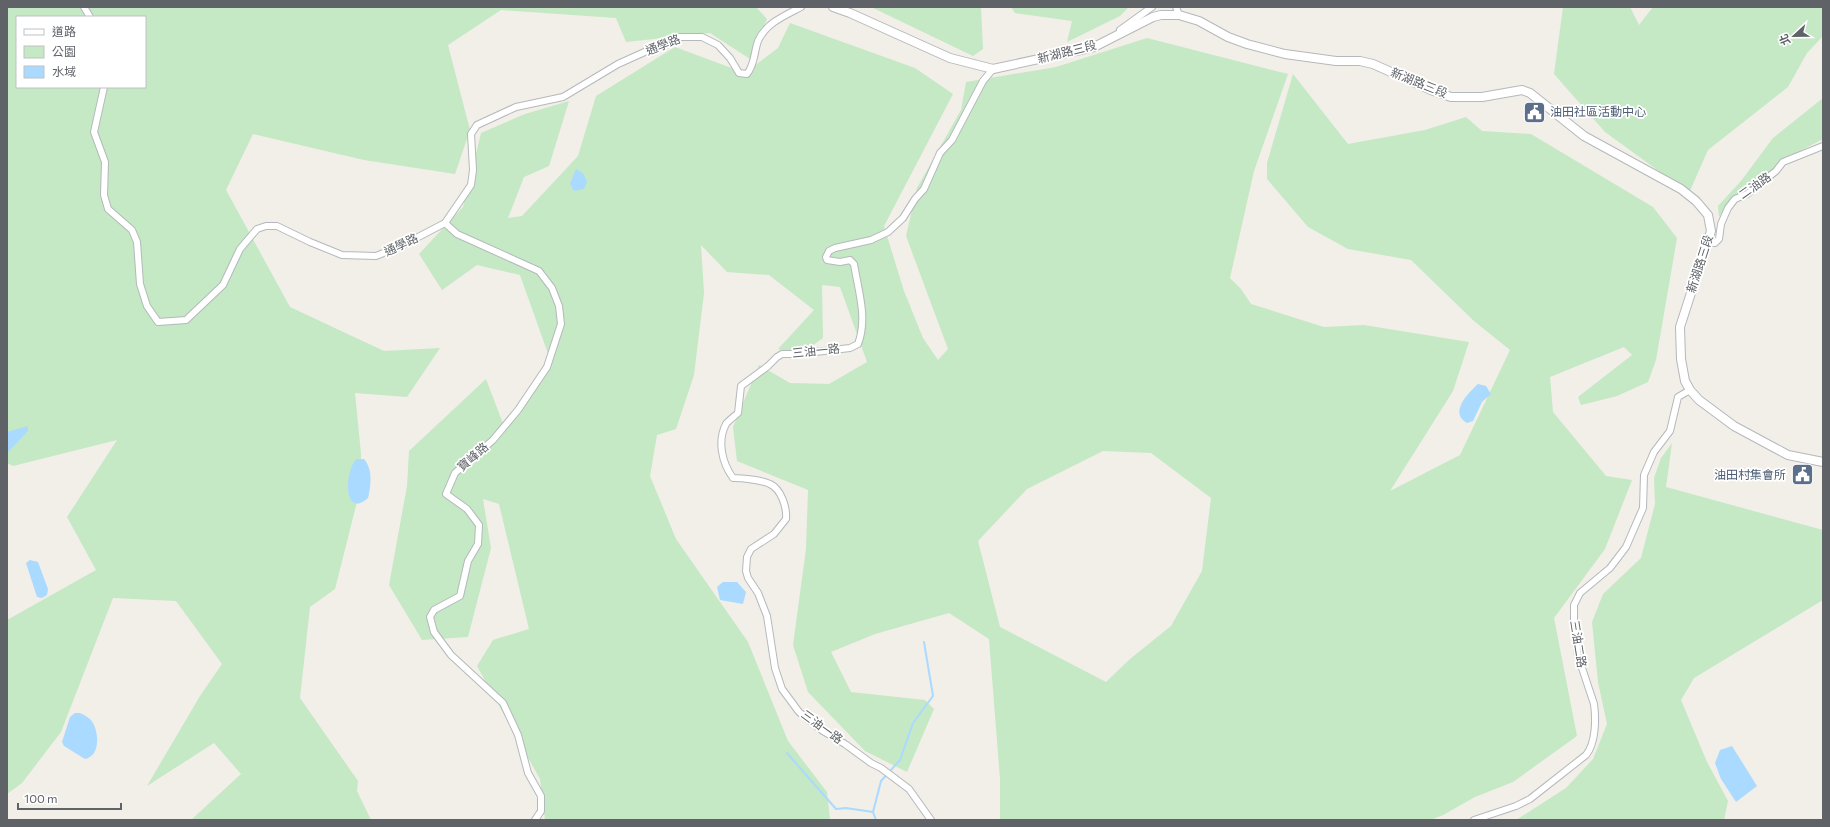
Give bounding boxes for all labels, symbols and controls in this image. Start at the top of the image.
legend [16,16,146,88]
north arrow [1774,16,1814,56]
text: 道路 [52,24,76,38]
street label: 通學路 [643,31,682,57]
text: 北 [1776,32,1792,47]
street label: 新湖路三段 [1036,37,1098,65]
text: 公園 [52,44,76,58]
text: 水域 [52,64,76,78]
street label: 新湖路三段 [1389,64,1450,100]
public building icon: 油田社區活動中心 [1522,99,1548,125]
place label: 油田社區活動中心 [1550,104,1646,118]
street label: 二油路 [1736,169,1773,201]
street label: 通學路 [381,230,420,258]
street label: 新湖路三段 [1683,233,1715,294]
street label: 三油一路 [791,341,841,359]
street label: 寶峰路 [454,439,491,473]
public building icon: 油田村集會所 [1789,462,1815,488]
place label: 油田村集會所 [1714,467,1786,481]
street label: 三油二路 [1568,619,1590,669]
street label: 三油一路 [799,706,846,746]
scale bar [18,785,121,811]
text: 100 m [24,791,58,805]

